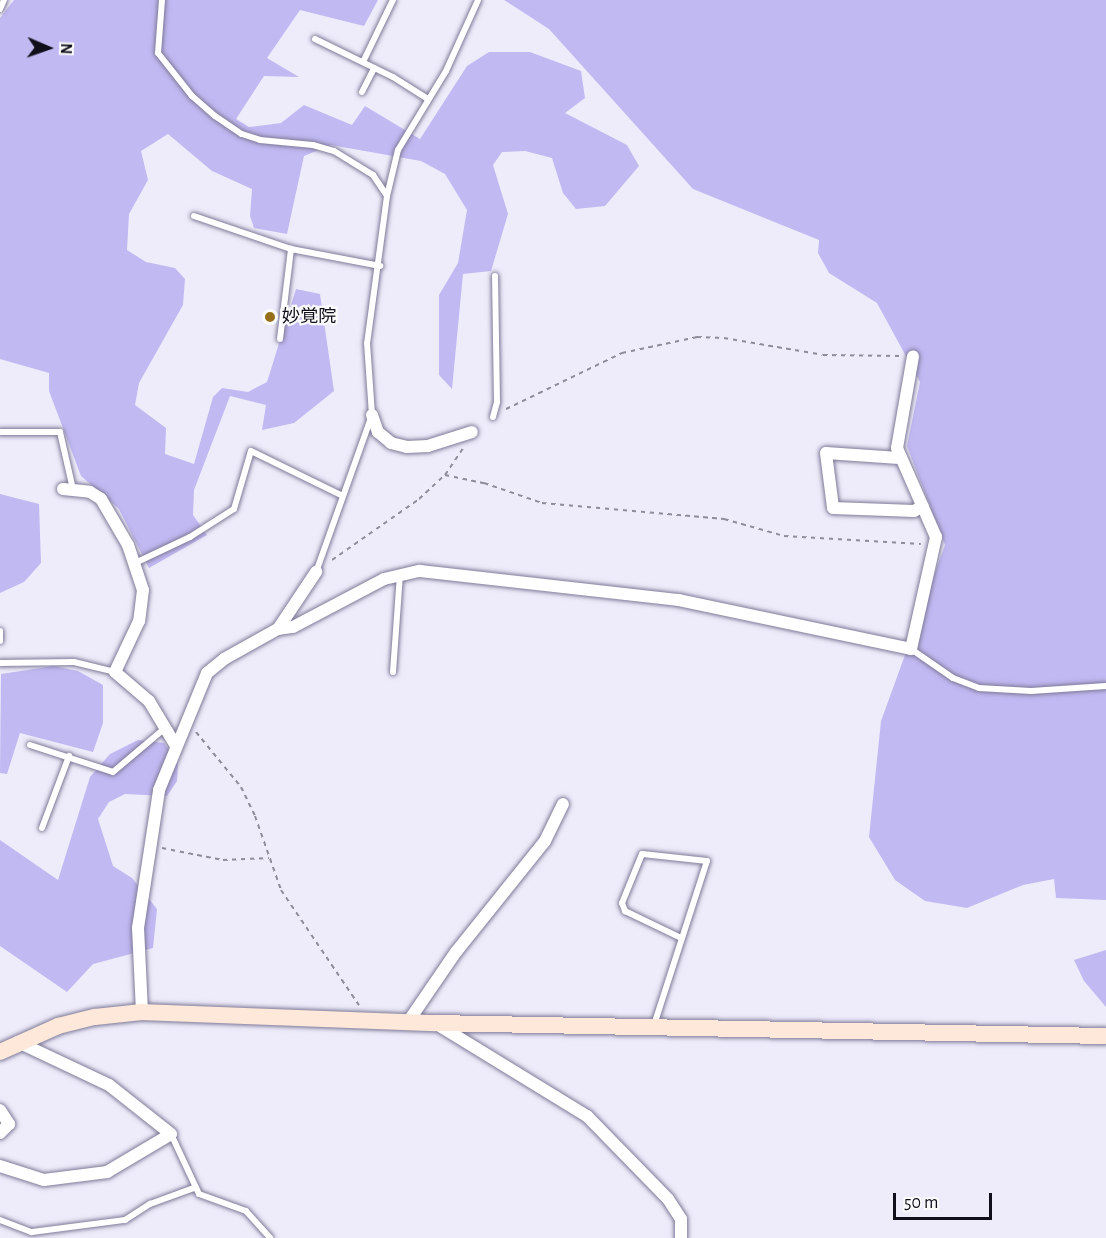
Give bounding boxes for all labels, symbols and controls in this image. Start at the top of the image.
north arrow [18,18,78,78]
text: N [58,43,74,54]
place label: 妙覚院 [282,306,336,328]
marker: 妙覚院 [263,310,277,324]
scale bar [896,1181,995,1219]
text: 50 m [904,1194,938,1212]

